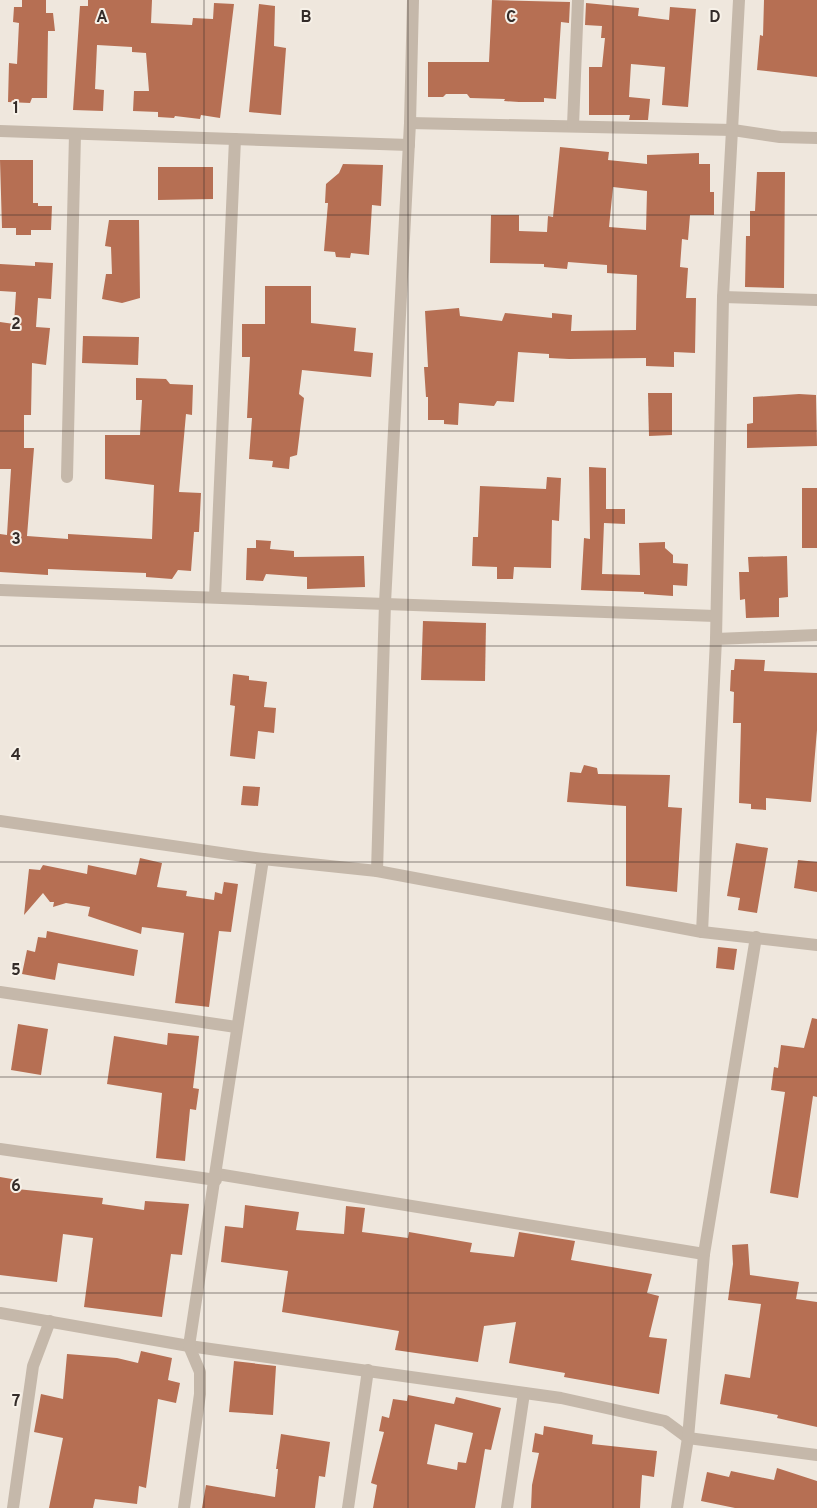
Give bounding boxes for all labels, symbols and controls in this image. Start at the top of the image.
text: A [96,8,108,28]
text: B [300,8,312,28]
text: C [506,8,516,28]
text: D [709,8,721,28]
text: 1 [13,99,19,119]
text: 2 [11,315,21,335]
text: 3 [11,530,21,550]
text: 4 [11,746,21,766]
text: 5 [11,961,21,981]
text: 6 [11,1177,21,1197]
text: 7 [12,1392,20,1412]

